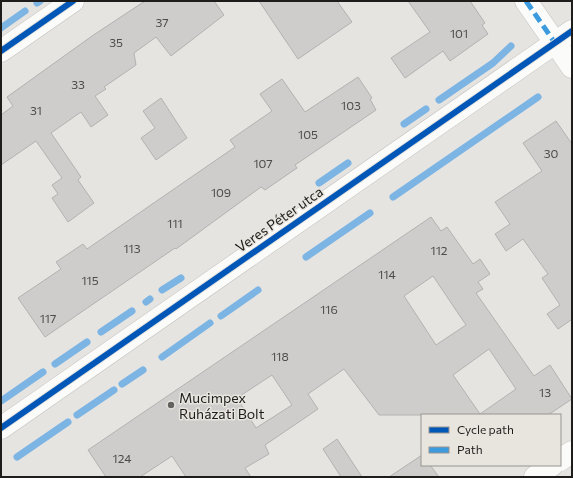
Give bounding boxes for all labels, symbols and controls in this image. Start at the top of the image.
house number: 37 [155,15,169,29]
house number: 101 [450,26,468,40]
house number: 35 [109,35,123,49]
house number: 33 [71,77,85,91]
house number: 103 [341,98,361,112]
house number: 31 [30,103,42,117]
house number: 105 [298,127,318,141]
house number: 30 [544,146,559,160]
house number: 107 [253,156,273,170]
street label: Veres Péter utca [232,183,326,255]
house number: 109 [211,185,231,199]
house number: 111 [167,216,183,230]
house number: 113 [123,241,141,255]
house number: 112 [431,243,448,257]
house number: 114 [378,267,396,281]
house number: 115 [81,273,99,287]
house number: 116 [320,302,338,316]
house number: 117 [40,311,56,325]
house number: 118 [271,349,289,363]
house number: 13 [539,385,551,399]
place label: Mucimpex Ruházati Bolt [179,389,265,422]
marker: Mucimpex Ruházati Bolt [166,400,176,410]
legend [421,414,561,466]
text: Cycle path [457,422,514,436]
text: Path [457,442,483,456]
house number: 124 [113,451,131,465]

